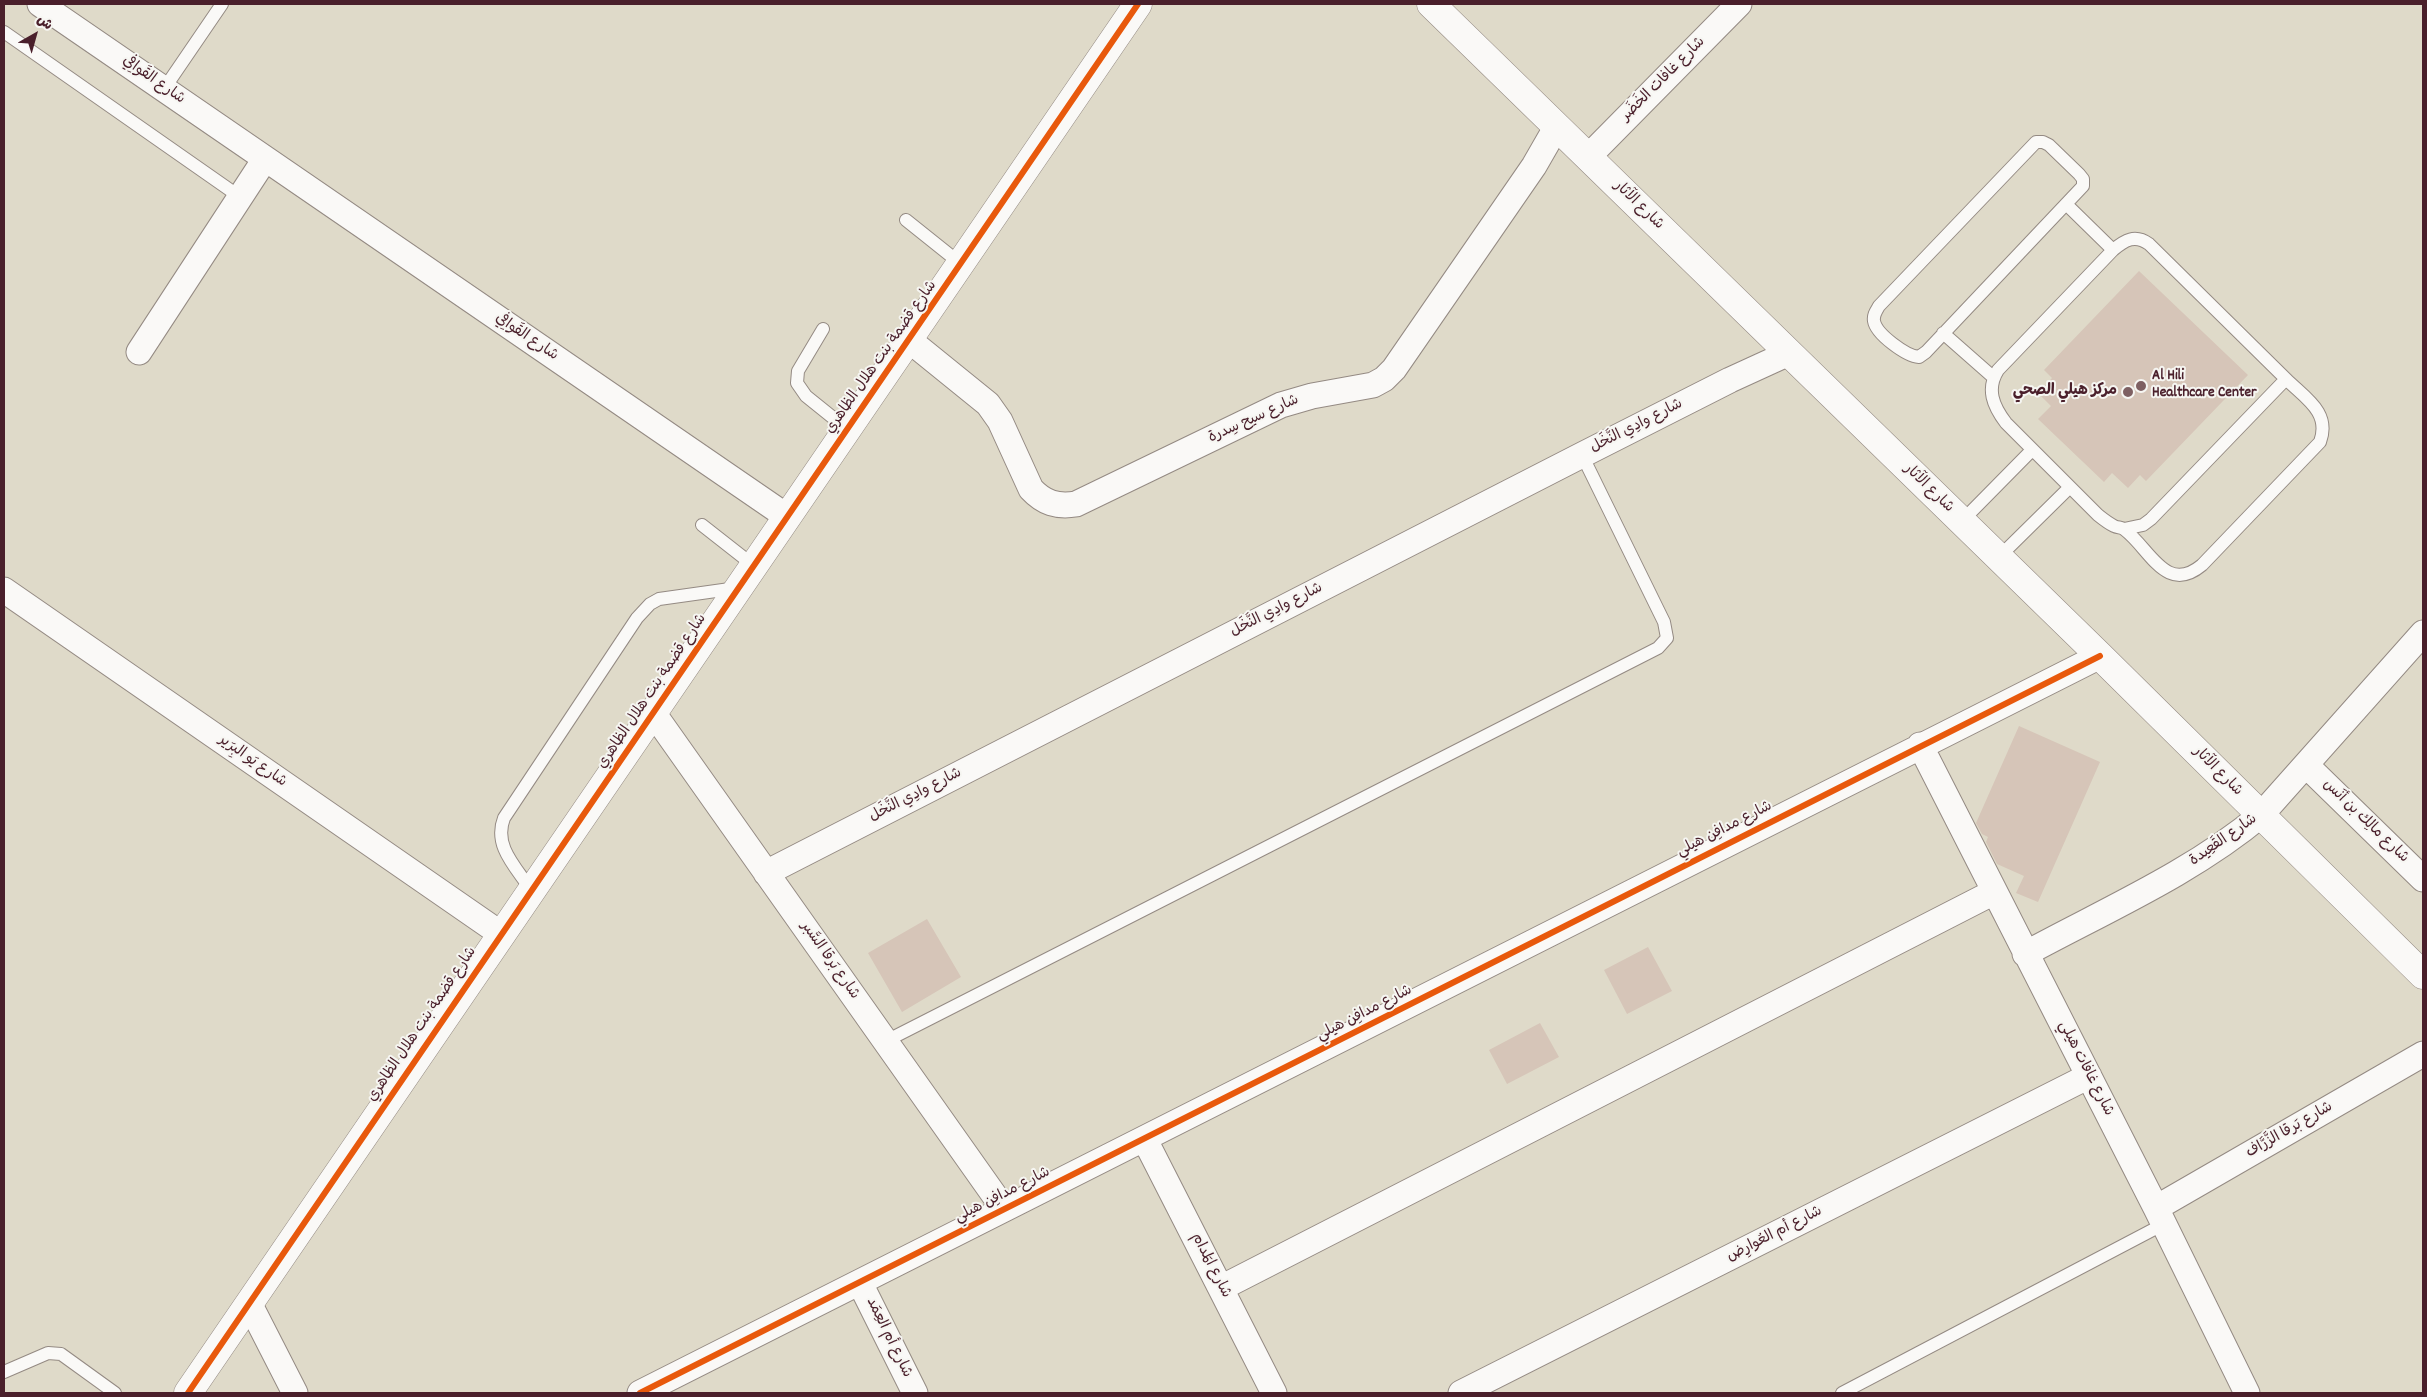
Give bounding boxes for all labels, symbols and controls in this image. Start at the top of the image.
north arrow [10,10,60,60]
text: ش [32,11,56,36]
street label: شارع غافات الخَضَر [1618,34,1710,126]
street label: شارع القَوافِي [118,53,188,109]
street label: شارع الآثار [1609,178,1667,234]
street label: شارع قضمة بنت هلال الظاهري [822,278,942,438]
street label: شارع القَوافِي [491,310,561,366]
place label: Al Hili Healthcare Center [2152,368,2257,403]
marker: Al Hili Healthcare Center [2134,379,2148,393]
place label: مركز هيلي الصحي [2013,383,2117,401]
marker: مركز هيلي الصحي [2121,385,2135,399]
street label: شارع سيح سِدرة [1206,392,1302,448]
street label: شارع وادِي النَّخَل [1588,396,1686,458]
street label: شارع الآثار [1899,461,1957,517]
street label: شارع وادِي النَّخَل [1228,580,1326,642]
street label: شارع قضمة بنت هلال الظاهري [594,611,712,773]
street label: شارع يَو البِرَير [214,732,290,792]
street label: شارع الآثار [2188,743,2246,801]
street label: شارع وادِي النَّخَل [867,765,965,827]
street label: شارع مالِك بن أنَس [2318,776,2412,868]
street label: شارع مدافِن هيلي [1674,798,1776,862]
street label: شارع القَعِيدة [2187,811,2261,871]
street label: شارع بَرقا السَّبر [796,919,862,1003]
street label: شارع قضمة بنت هلال الظاهري [364,944,482,1106]
street label: شارع مدافِن هيلي [1314,982,1416,1046]
street label: شارع غافات هيلي [2053,1018,2117,1120]
street label: شارع بَرقا الزَّرَّاف [2244,1099,2336,1163]
street label: شارع مدافِن هيلي [952,1164,1054,1228]
street label: شارع أم العُوارِض [1724,1203,1826,1267]
street label: شارع المَدام [1186,1230,1234,1302]
street label: شارع أم العِمَد [861,1295,915,1381]

